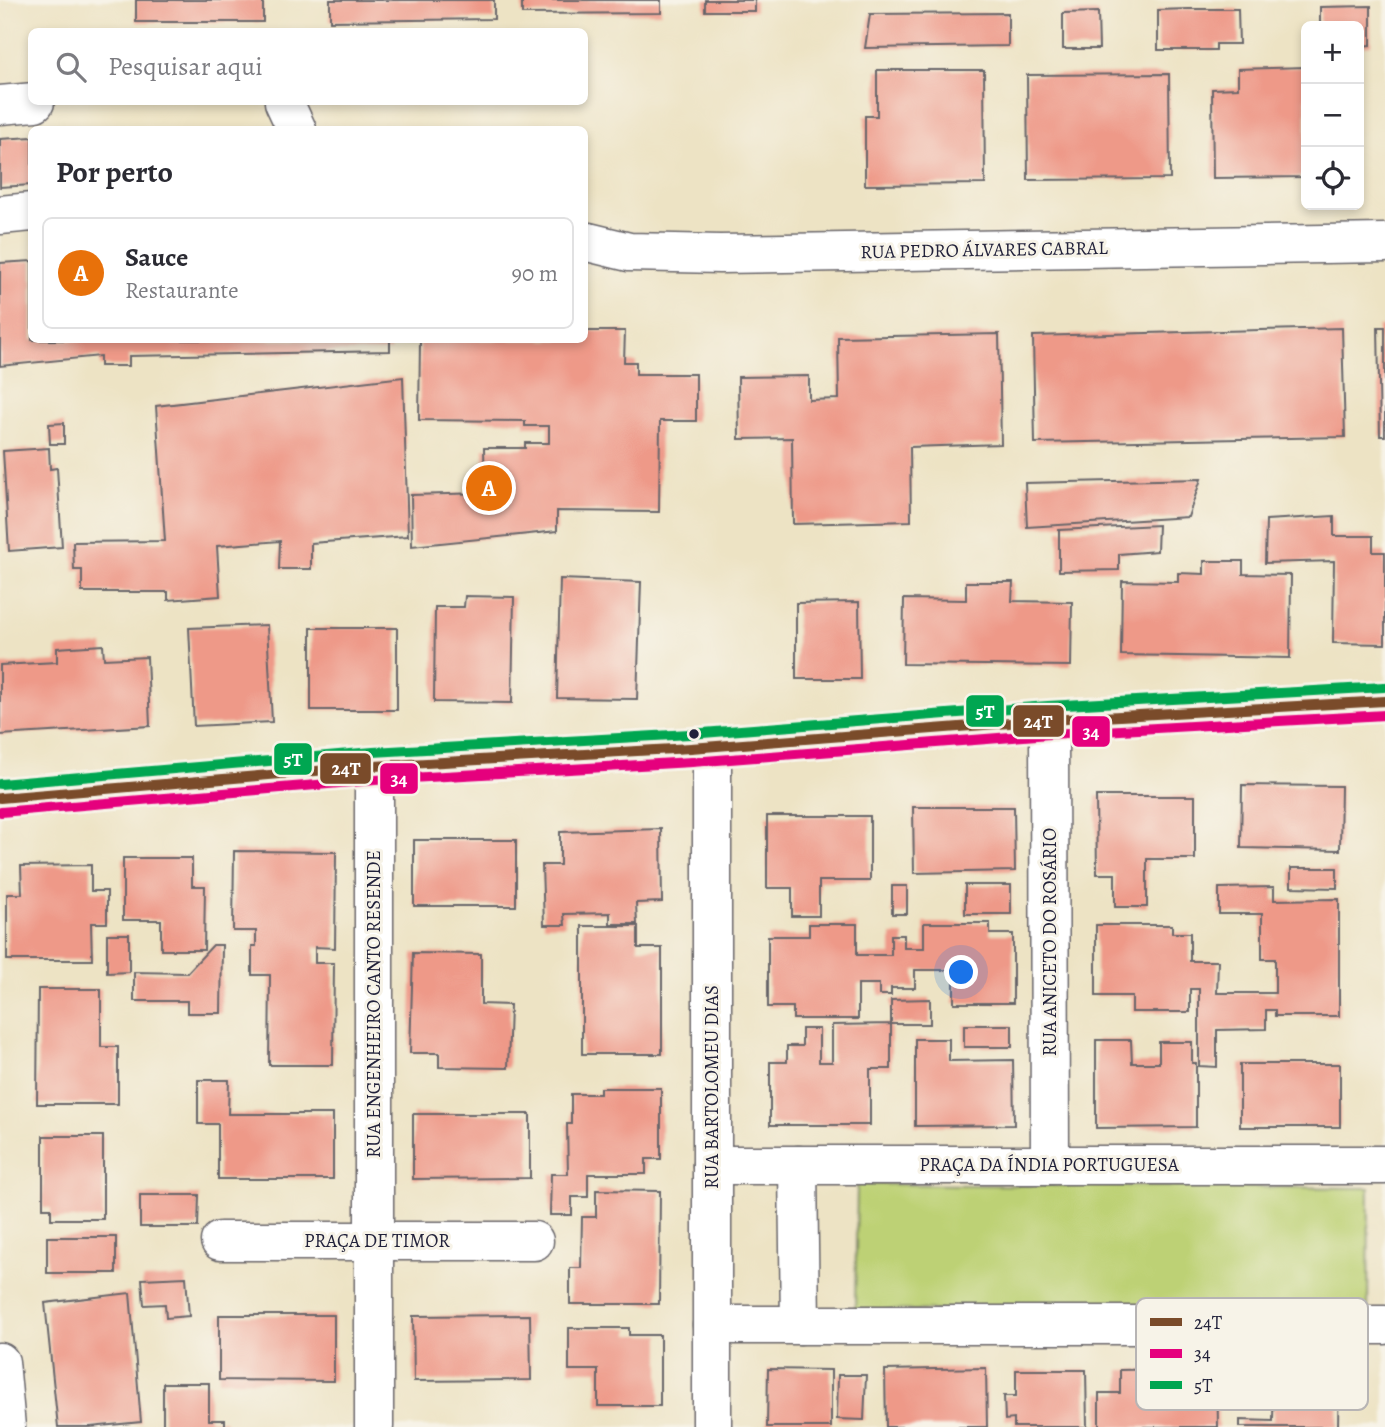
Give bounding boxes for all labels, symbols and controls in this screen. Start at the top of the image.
map controls [1301,21,1364,210]
button: + [1301,21,1364,84]
search box [28,28,588,105]
icon: search [52,48,90,86]
text: Pesquisar aqui [108,49,263,84]
button: − [1301,84,1364,147]
button: locate [1301,147,1364,210]
text: Por perto [56,152,173,192]
street label: RUA PEDRO ÁLVARES CABRAL [860,235,1108,265]
text: Sauce [125,240,188,275]
text: A [74,258,88,289]
text: 90 m [512,258,558,289]
text: Restaurante [125,275,238,306]
pin: A [466,462,512,514]
line badge: 5T [965,694,1005,728]
text: 5T [976,699,995,725]
line badge: 24T [1012,704,1065,738]
text: 24T [1024,709,1053,735]
line badge: 34 [1071,715,1111,748]
text: 34 [1082,719,1100,745]
unlabelled marker [687,727,701,741]
line badge: 5T [273,742,313,776]
text: 5T [284,747,303,773]
line badge: 24T [319,752,372,785]
text: 24T [332,756,361,782]
line badge: 34 [379,762,419,795]
text: 34 [390,766,408,792]
street label: RUA ANICETO DO ROSÁRIO [1037,828,1063,1056]
street label: RUA ENGENHEIRO CANTO RESENDE [361,850,387,1158]
your location [944,955,978,989]
street label: RUA BARTOLOMEU DIAS [699,985,725,1189]
street label: PRAÇA DA ÍNDIA PORTUGUESA [919,1152,1180,1178]
street label: PRAÇA DE TIMOR [304,1228,450,1254]
legend [1136,1298,1368,1410]
text: 24T [1194,1310,1223,1336]
text: 34 [1194,1341,1211,1367]
text: 5T [1194,1373,1213,1399]

